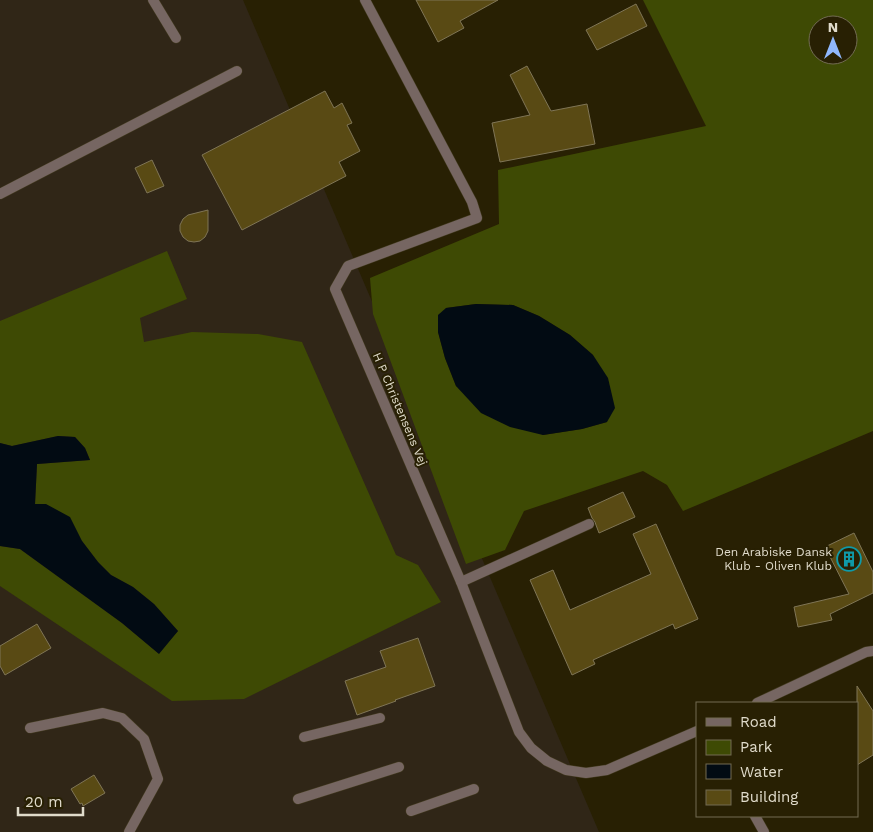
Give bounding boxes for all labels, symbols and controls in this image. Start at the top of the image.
north arrow [808,15,858,65]
text: N [828,19,838,35]
street label: H P Christensens Vej [370,350,430,468]
place label: Den Arabiske Dansk Klub - Oliven Klub [715,545,832,573]
building icon: Den Arabiske Dansk Klub - Oliven Klub [836,546,862,572]
legend [696,702,858,817]
text: Road [740,713,777,731]
text: Park [740,738,773,756]
text: Water [740,763,783,781]
scale bar [18,784,82,816]
text: Building [740,788,798,806]
text: 20 m [25,793,63,811]

